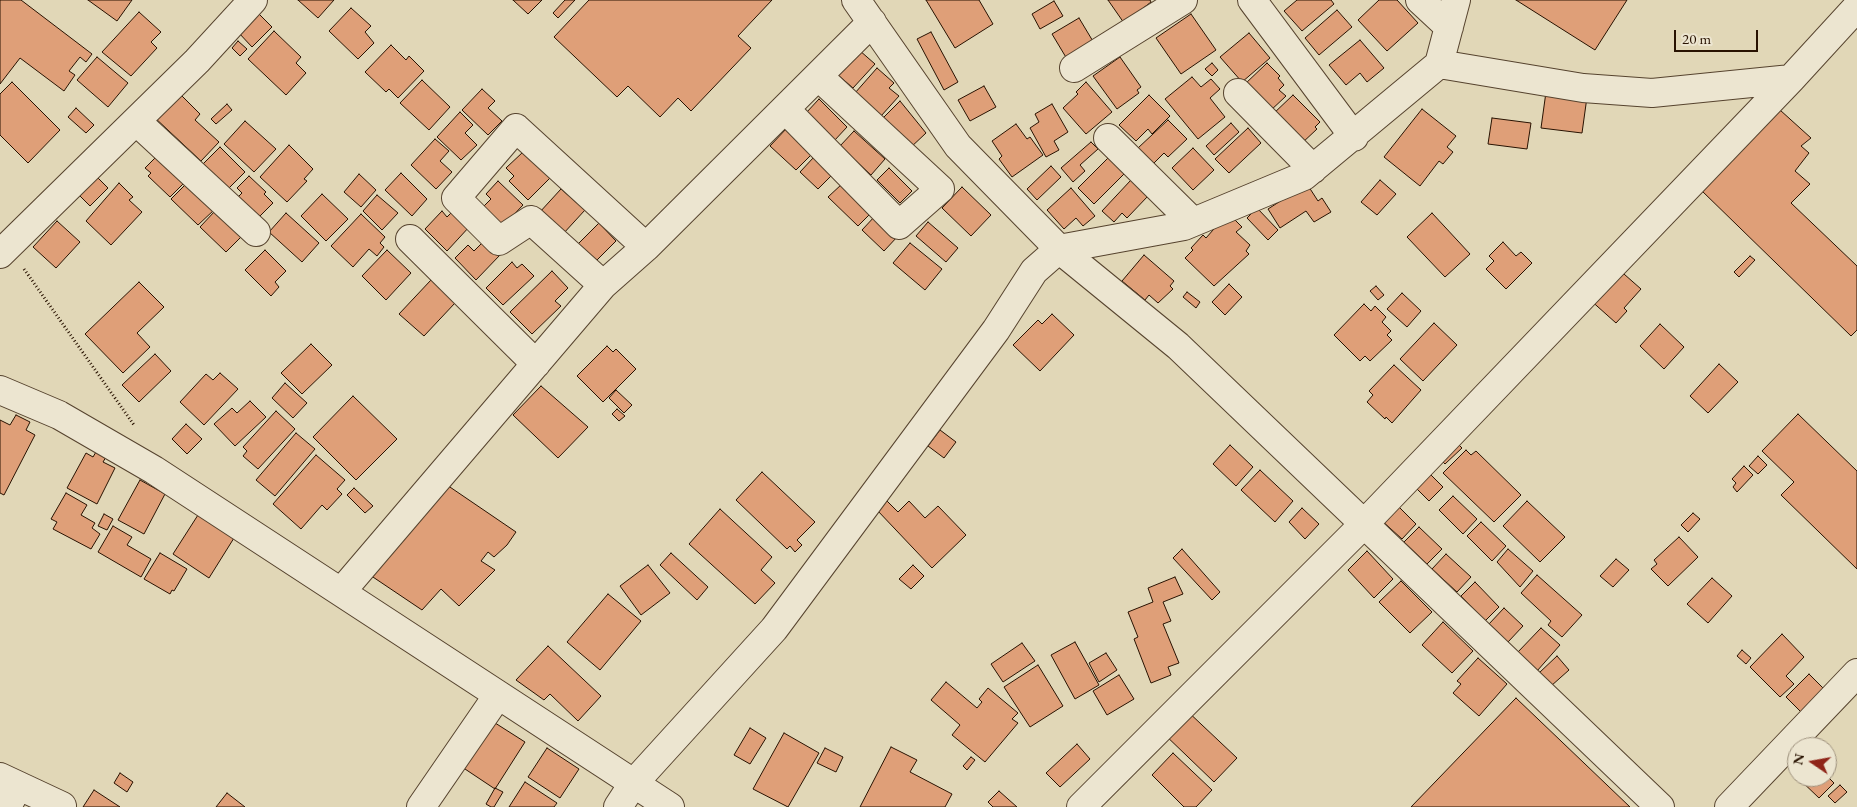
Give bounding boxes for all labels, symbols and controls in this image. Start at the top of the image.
scale bar [1677,20,1761,52]
text: 20 m [1682,29,1711,48]
north arrow [1787,737,1837,787]
text: N [1788,752,1808,767]

